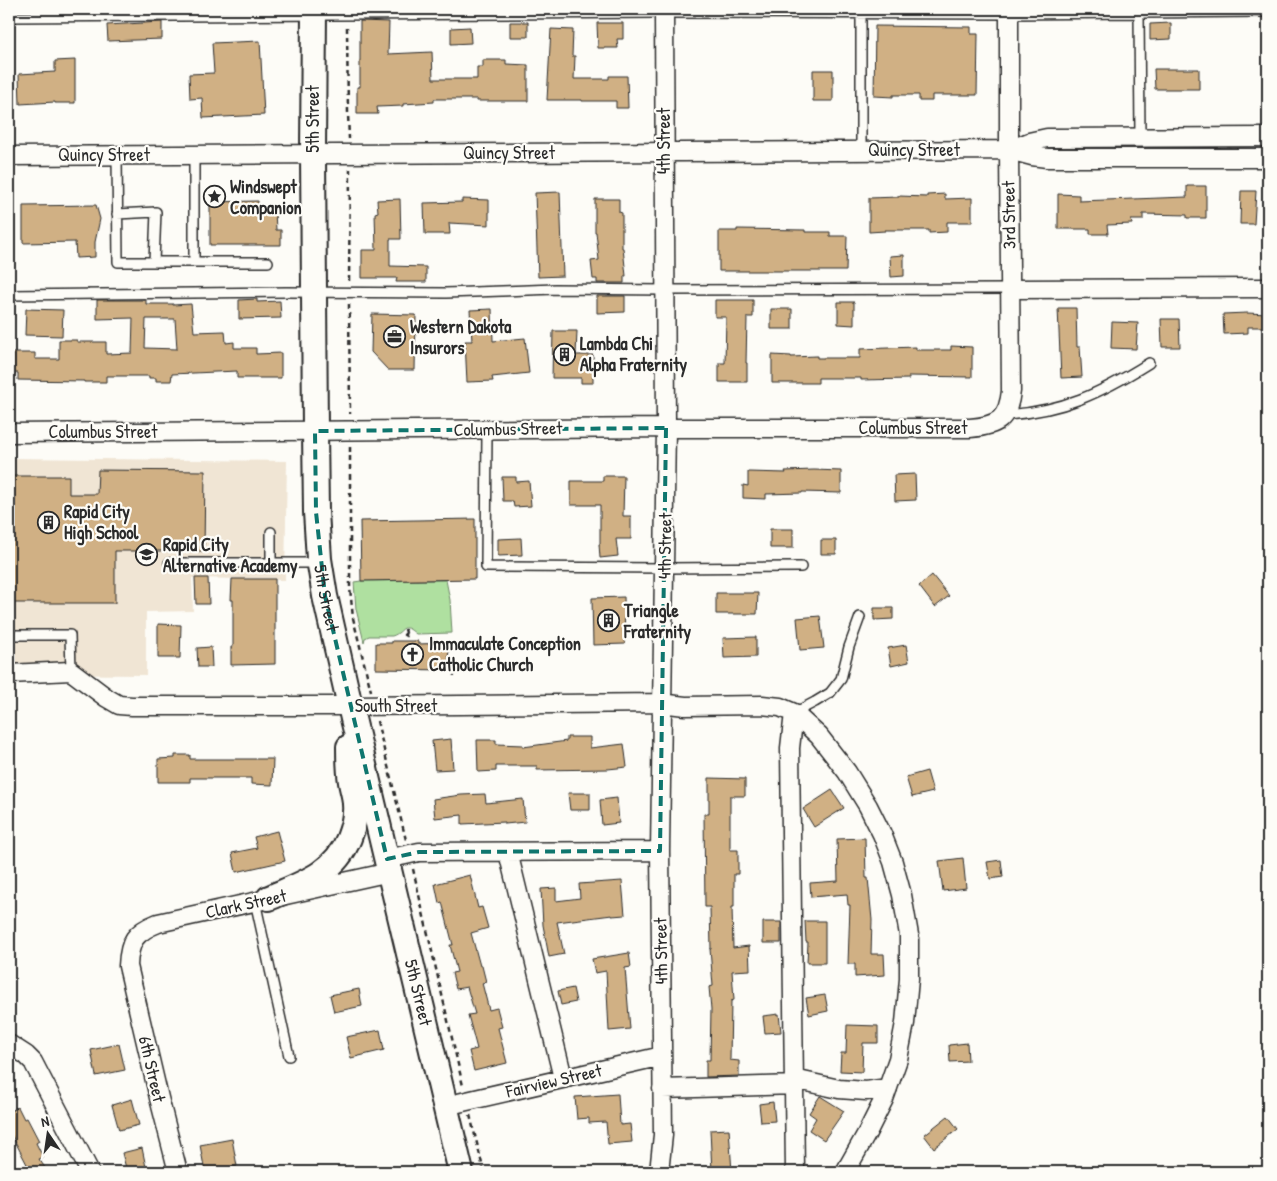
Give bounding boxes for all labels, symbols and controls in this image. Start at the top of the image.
street label: 5th Street [300,84,325,153]
street label: 4th Street [651,107,676,174]
street label: Quincy Street [868,137,961,162]
street label: Quincy Street [463,140,556,165]
street label: Quincy Street [58,142,151,167]
place label: Windswept Companion [230,174,302,221]
street label: 3rd Street [995,180,1022,249]
place icon: Windswept Companion [202,185,226,209]
place label: Western Dakota Insurors [410,314,512,360]
office icon: Western Dakota Insurors [382,325,406,349]
place label: Lambda Chi Alpha Fraternity [580,331,687,378]
building icon: Lambda Chi Alpha Fraternity [552,342,576,366]
street label: Columbus Street [453,415,563,442]
street label: Columbus Street [859,415,968,440]
street label: Columbus Street [49,419,158,444]
place label: Rapid City High School [64,499,139,546]
building icon: Rapid City High School [36,510,60,534]
street label: 4th Street [651,512,678,579]
place label: Rapid City Alternative Academy [163,532,298,579]
school or university icon: Rapid City Alternative Academy [135,543,159,567]
street label: 5th Street [308,563,346,635]
place label: Triangle Fraternity [623,598,691,645]
building icon: Triangle Fraternity [596,609,620,633]
place label: Immaculate Conception Catholic Church [429,631,581,677]
church icon: Immaculate Conception Catholic Church [401,642,425,666]
street label: South Street [355,693,438,718]
street label: Clark Street [203,883,289,924]
street label: 4th Street [647,917,674,984]
street label: 5th Street [399,957,439,1029]
street label: 6th Street [133,1033,172,1105]
street label: Fairview Street [503,1057,605,1104]
north arrow [22,1108,72,1158]
text: N [39,1111,51,1131]

